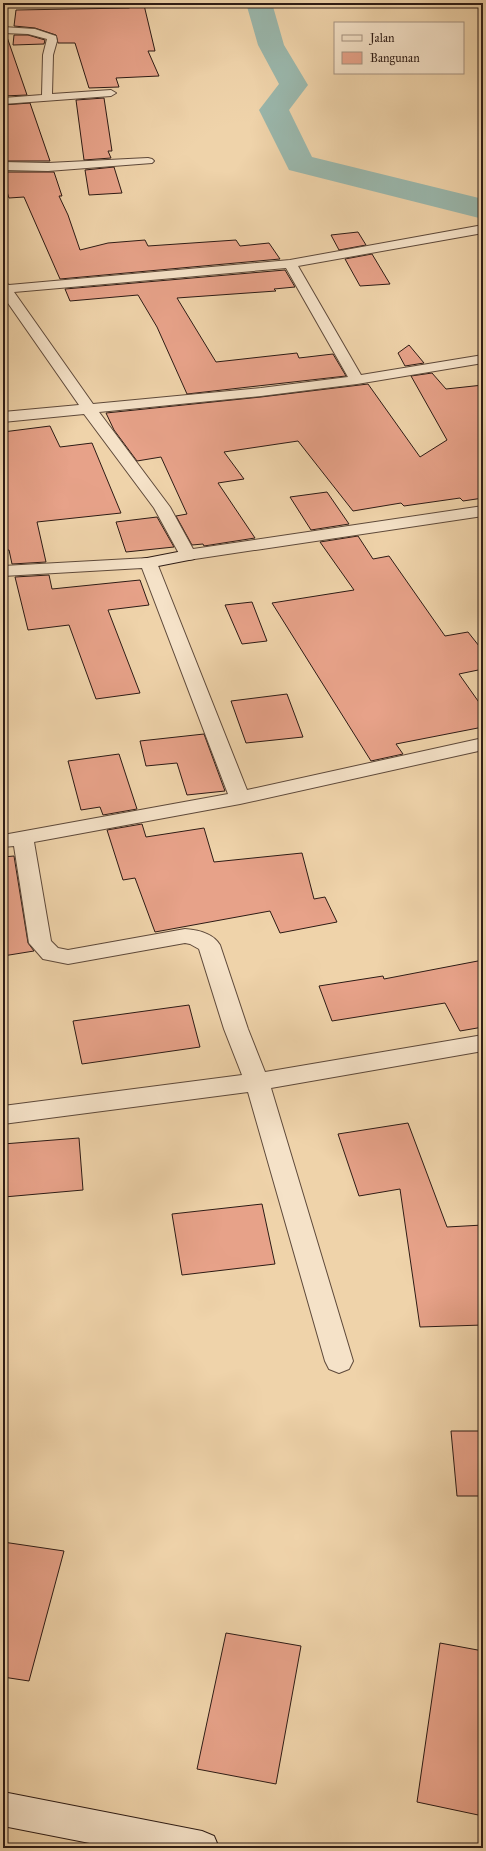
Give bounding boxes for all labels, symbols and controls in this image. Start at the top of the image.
legend [334,22,464,74]
text: Jalan [368,31,395,46]
text: Bangunan [370,51,420,66]

